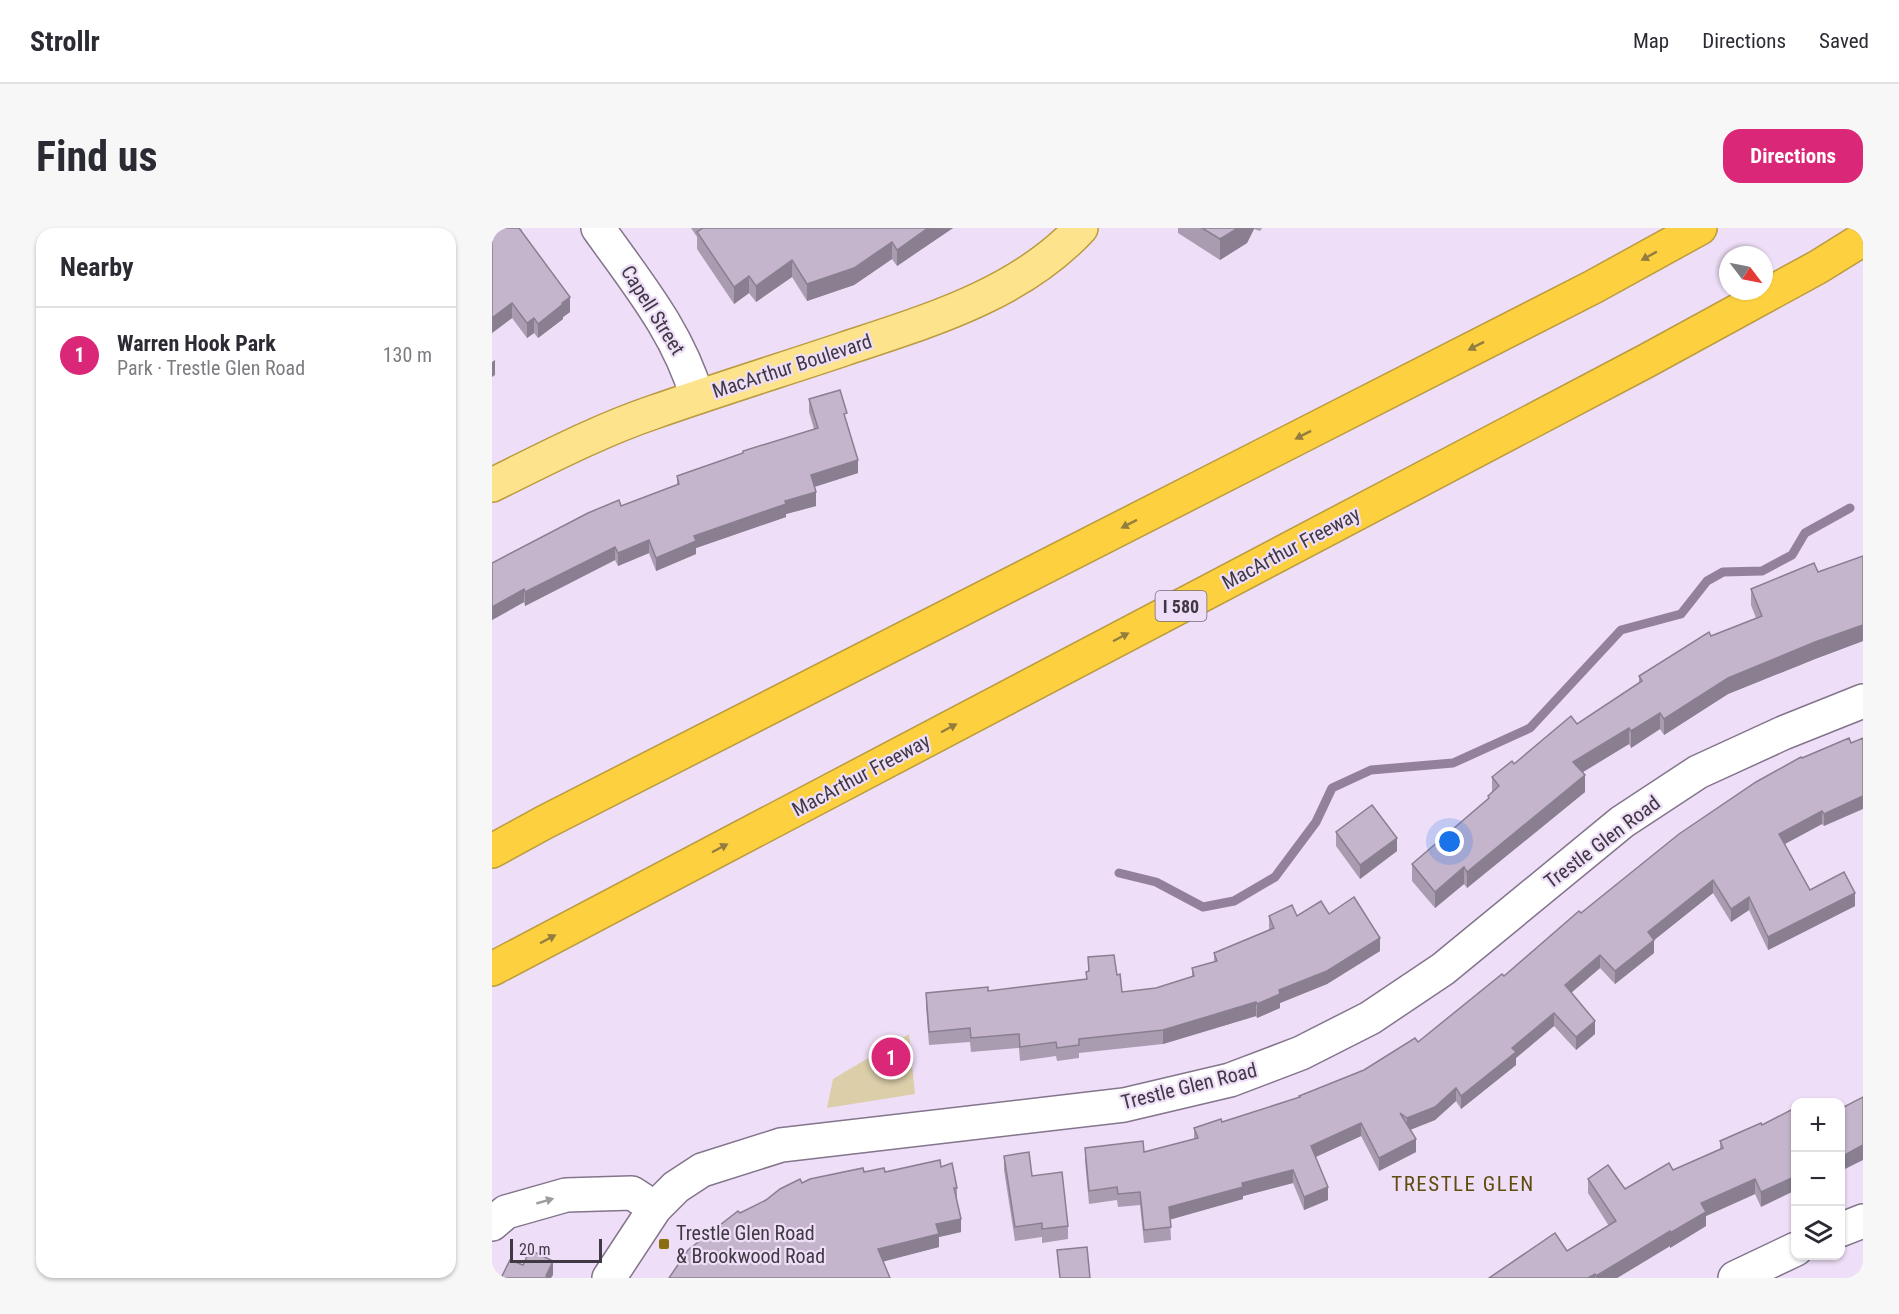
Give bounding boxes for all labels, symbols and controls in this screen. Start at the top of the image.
text: Strollr [30,25,100,58]
text: Map [1633,29,1669,53]
text: Directions [1702,29,1786,53]
text: Saved [1819,29,1869,53]
button: Directions [1723,129,1863,183]
text: Find us [36,132,157,181]
north arrow [1719,246,1773,300]
one-way arrow [1640,251,1657,261]
text: Nearby [60,252,134,282]
street label: Capell Street [616,261,690,359]
street label: MacArthur Boulevard [709,329,875,403]
text: Warren Hook Park [117,331,276,356]
one-way arrow [1468,342,1485,351]
text: 1 [74,343,85,367]
text: 130 m [383,343,432,367]
text: Park · Trestle Glen Road [117,356,305,380]
one-way arrow [1294,430,1311,440]
street label: MacArthur Freeway [1218,502,1364,594]
one-way arrow [1120,519,1137,529]
road number: I 580 [1156,591,1206,621]
one-way arrow [1113,632,1130,642]
one-way arrow [940,723,957,733]
street label: MacArthur Freeway [788,729,934,821]
street label: Trestle Glen Road [1539,791,1665,893]
your location [1435,827,1464,856]
one-way arrow [712,844,729,853]
one-way arrow [540,934,557,944]
pin: 1 [872,1034,910,1080]
street label: Trestle Glen Road [1119,1058,1259,1114]
map controls [1791,1098,1845,1260]
button: + [1791,1098,1845,1152]
button: − [1791,1152,1845,1206]
district label: TRESTLE GLEN [1391,1172,1535,1196]
one-way arrow [536,1196,554,1205]
button: layers [1791,1206,1845,1260]
place label: Trestle Glen Road & Brookwood Road [676,1221,825,1268]
scale bar [510,1236,602,1264]
marker: Trestle Glen Road & Brookwood Road [657,1237,671,1251]
text: 20 m [519,1240,551,1259]

